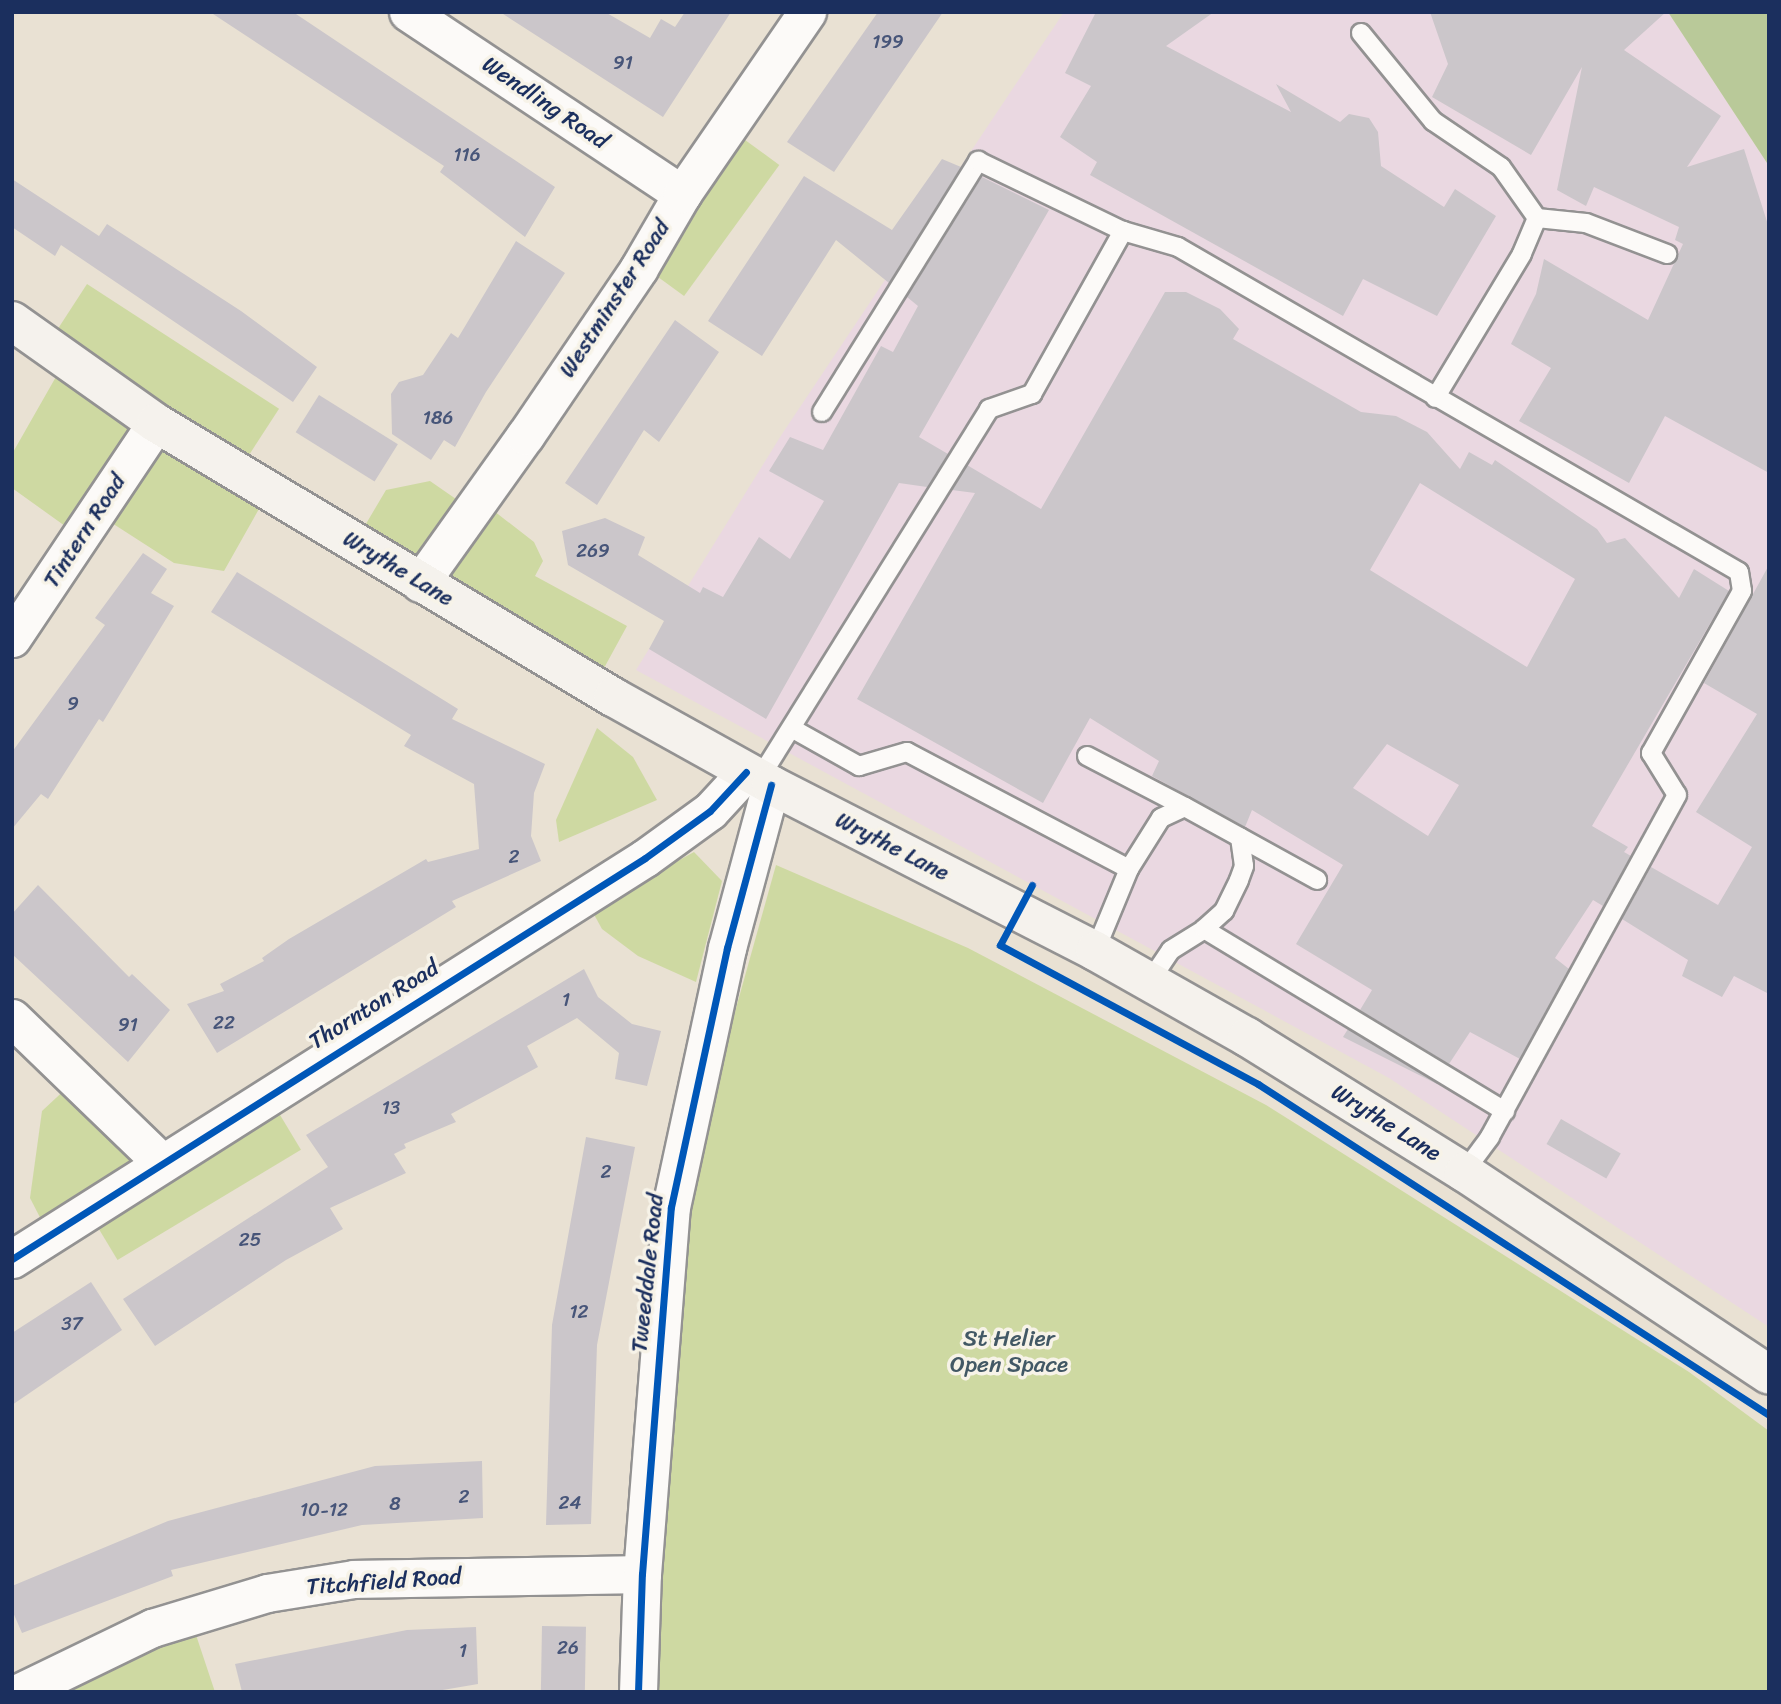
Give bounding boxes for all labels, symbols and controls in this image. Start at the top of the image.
house number: 199 [872,31,904,53]
street label: Wendling Road [477,51,613,155]
house number: 91 [613,52,633,74]
house number: 116 [453,144,481,166]
street label: Westminster Road [554,215,676,383]
house number: 186 [423,407,453,429]
street label: Tintern Road [38,469,132,593]
street label: Wrythe Lane [337,525,459,613]
house number: 269 [576,540,610,562]
house number: 9 [67,693,79,715]
street label: Wrythe Lane [830,806,954,888]
house number: 2 [509,846,519,868]
street label: Thornton Road [304,954,444,1056]
house number: 1 [562,989,570,1011]
house number: 22 [213,1012,235,1034]
house number: 91 [118,1014,138,1036]
street label: Wrythe Lane [1326,1078,1446,1168]
house number: 13 [382,1097,400,1119]
house number: 2 [601,1161,611,1183]
street label: Tweeddale Road [626,1192,670,1354]
house number: 25 [239,1229,261,1251]
house number: 12 [569,1301,589,1323]
house number: 37 [61,1313,83,1335]
park label: St Helier Open Space [950,1325,1068,1379]
house number: 2 [459,1486,469,1508]
house number: 24 [559,1492,581,1514]
house number: 8 [389,1493,401,1515]
house number: 10-12 [300,1499,348,1521]
street label: Titchfield Road [305,1563,463,1601]
house number: 26 [557,1637,579,1659]
house number: 1 [459,1640,467,1662]

